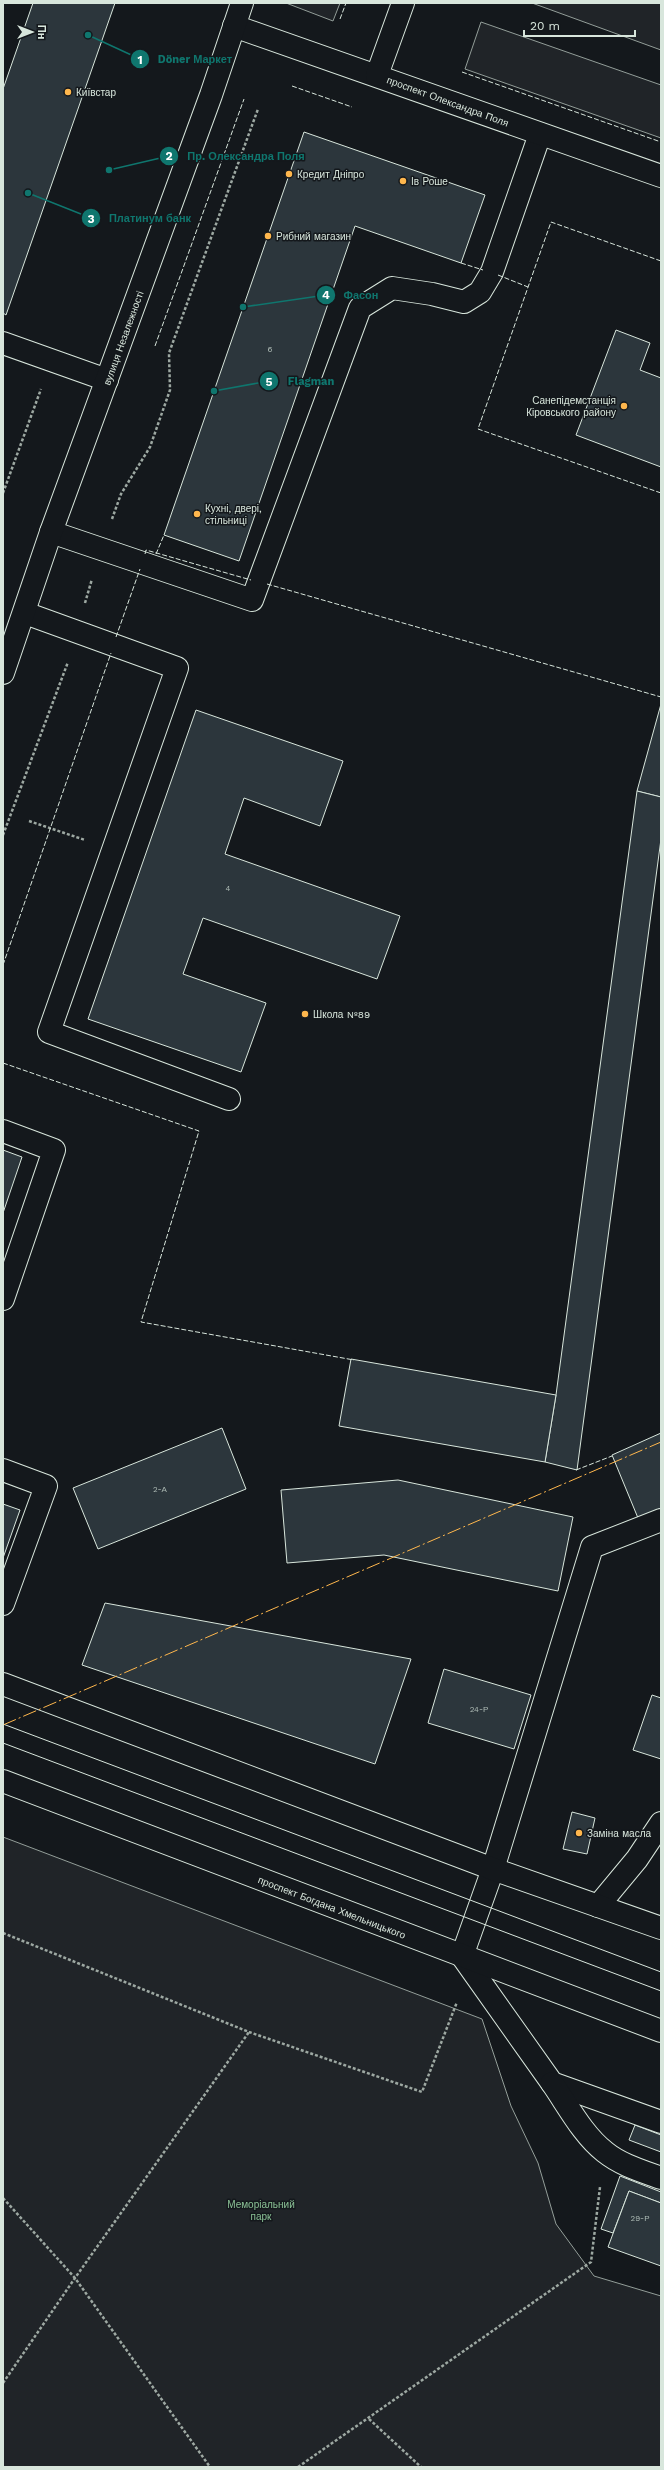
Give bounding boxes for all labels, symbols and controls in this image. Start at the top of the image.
north arrow [12,12,52,52]
scale bar [524,12,635,38]
text: 20 m [530,19,560,33]
text: Пн [35,25,48,39]
callout: Döner Маркет [130,48,240,71]
text: 1 [137,53,143,67]
text: Döner Маркет [158,53,233,66]
street label: проспект Олександра Поля [385,74,510,129]
marker: Київстар [63,87,73,97]
place label: Київстар [76,87,116,98]
callout: Пр. Олександра Поля [159,144,313,167]
text: 2 [165,149,173,163]
text: Пр. Олександра Поля [187,150,305,163]
marker: Кредит Дніпро [284,169,294,179]
place label: Кредит Дніпро [297,169,365,180]
marker: Ів Роше [398,176,408,186]
place label: Ів Роше [411,176,448,187]
callout: Платинум банк [81,207,199,230]
text: 3 [87,212,95,226]
text: Платинум банк [109,212,192,225]
marker: Рибний магазин [263,231,273,241]
place label: Рибний магазин [276,231,351,242]
callout: Фасон [316,283,387,306]
text: 4 [322,288,330,302]
text: Фасон [344,289,379,302]
street label: вулиця Незалежності [101,290,146,387]
house number: 6 [268,345,273,354]
callout: Flagman [259,370,342,393]
text: 5 [266,375,273,389]
text: Flagman [288,375,334,388]
place label: Санепідемстанція Кіровського району [526,395,616,418]
marker: Санепідемстанція Кіровського району [619,401,629,411]
place label: Кухні, двері, стільниці [205,503,262,526]
marker: Кухні, двері, стільниці [192,509,202,519]
house number: 4 [226,884,231,893]
marker: Школа №89 [300,1009,310,1019]
place label: Школа №89 [313,1009,370,1020]
house number: 2-А [153,1485,168,1494]
house number: 24-Р [470,1705,488,1714]
marker: Заміна масла [574,1828,584,1838]
place label: Заміна масла [587,1828,651,1839]
street label: проспект Богдана Хмельницького [257,1874,408,1941]
park label: Меморіальний парк [227,2199,295,2222]
house number: 29-Р [630,2214,650,2223]

